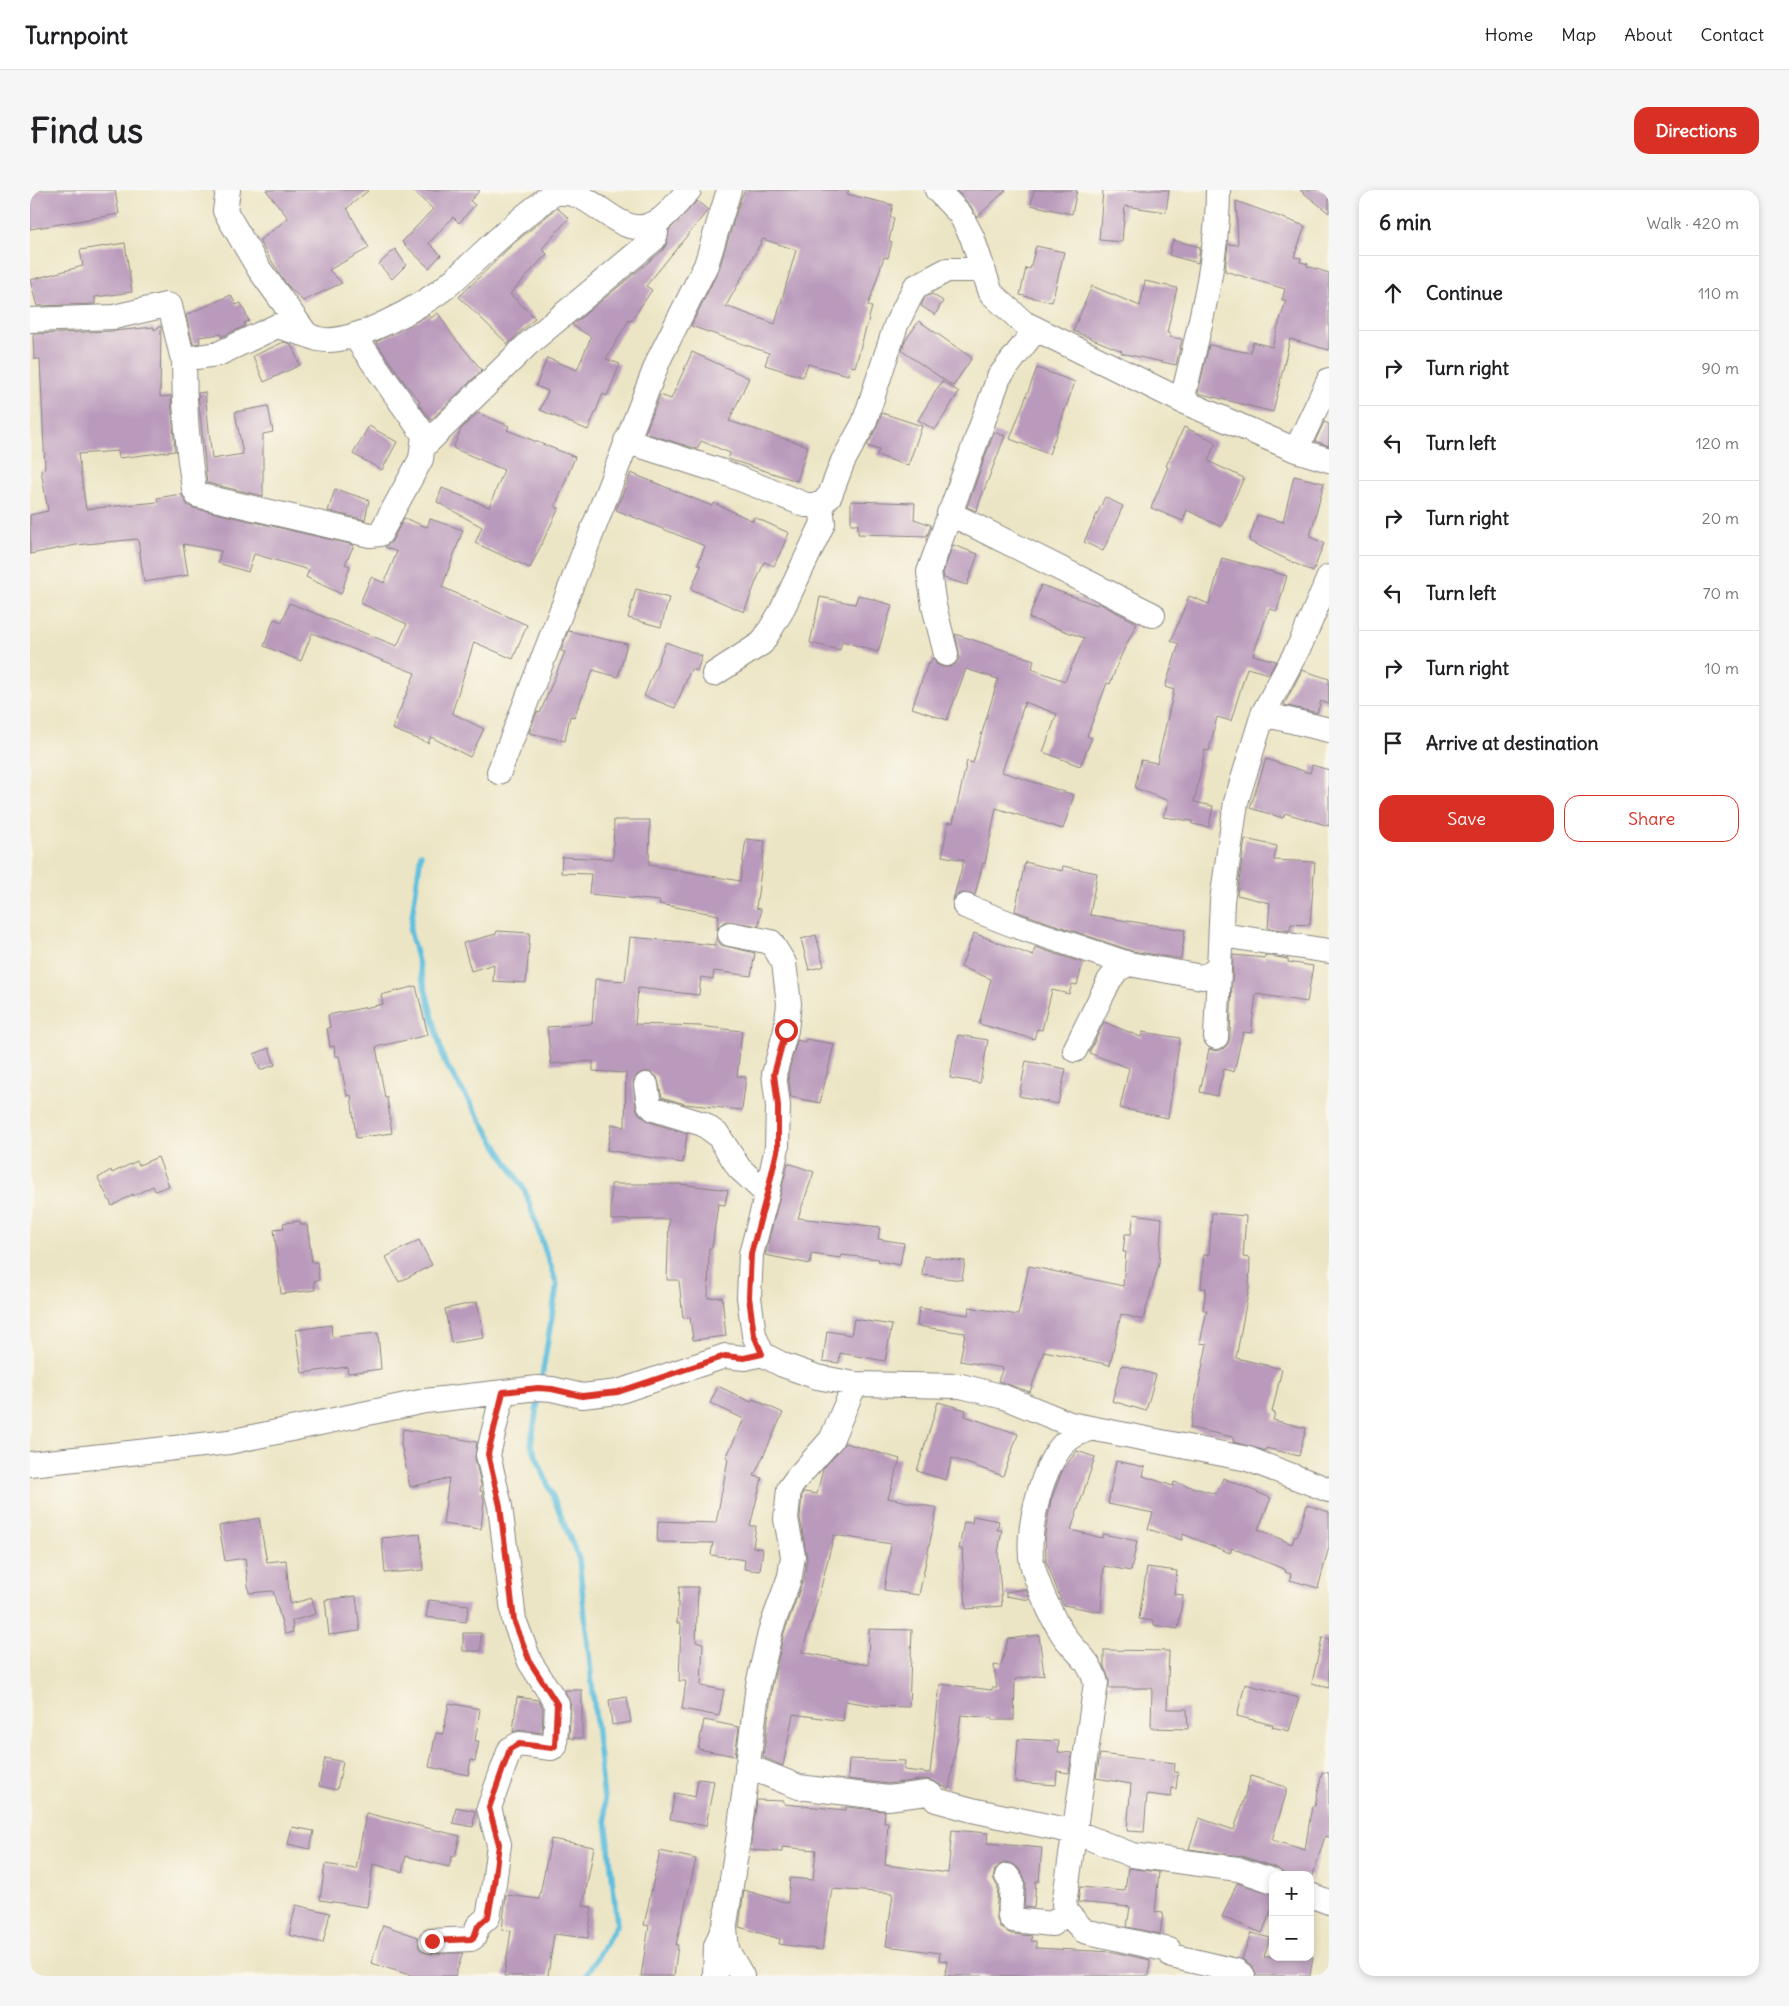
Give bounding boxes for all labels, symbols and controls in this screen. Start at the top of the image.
text: Turnpoint [25,20,128,50]
text: Home [1485,23,1533,46]
text: Map [1561,23,1596,46]
text: About [1624,23,1672,46]
text: Contact [1700,23,1764,46]
button: Directions [1634,107,1759,154]
text: Find us [30,108,143,152]
text: 6 min [1379,209,1431,236]
text: Walk · 420 m [1647,213,1739,233]
icon: ahead [1379,279,1407,307]
text: Continue [1426,281,1503,305]
text: 110 m [1698,283,1739,303]
icon: right [1379,354,1407,382]
text: Turn right [1426,356,1509,380]
text: 90 m [1701,358,1739,378]
icon: left [1379,429,1407,457]
text: Turn left [1426,431,1496,455]
text: 120 m [1696,433,1739,453]
icon: right [1379,504,1407,532]
text: Turn right [1426,506,1509,530]
text: 20 m [1702,508,1739,528]
icon: left [1379,579,1407,607]
text: Turn left [1426,581,1496,605]
text: 70 m [1703,583,1739,603]
icon: right [1379,654,1407,682]
text: Turn right [1426,656,1509,680]
text: 10 m [1704,658,1739,678]
icon: arrive [1379,729,1407,757]
text: Arrive at destination [1426,731,1599,755]
button: Save [1379,795,1554,842]
button: Share [1564,795,1739,842]
route start [775,1019,798,1042]
map controls [1269,1871,1314,1961]
button: + [1269,1871,1314,1916]
button: − [1269,1916,1314,1961]
route end [421,1930,444,1953]

